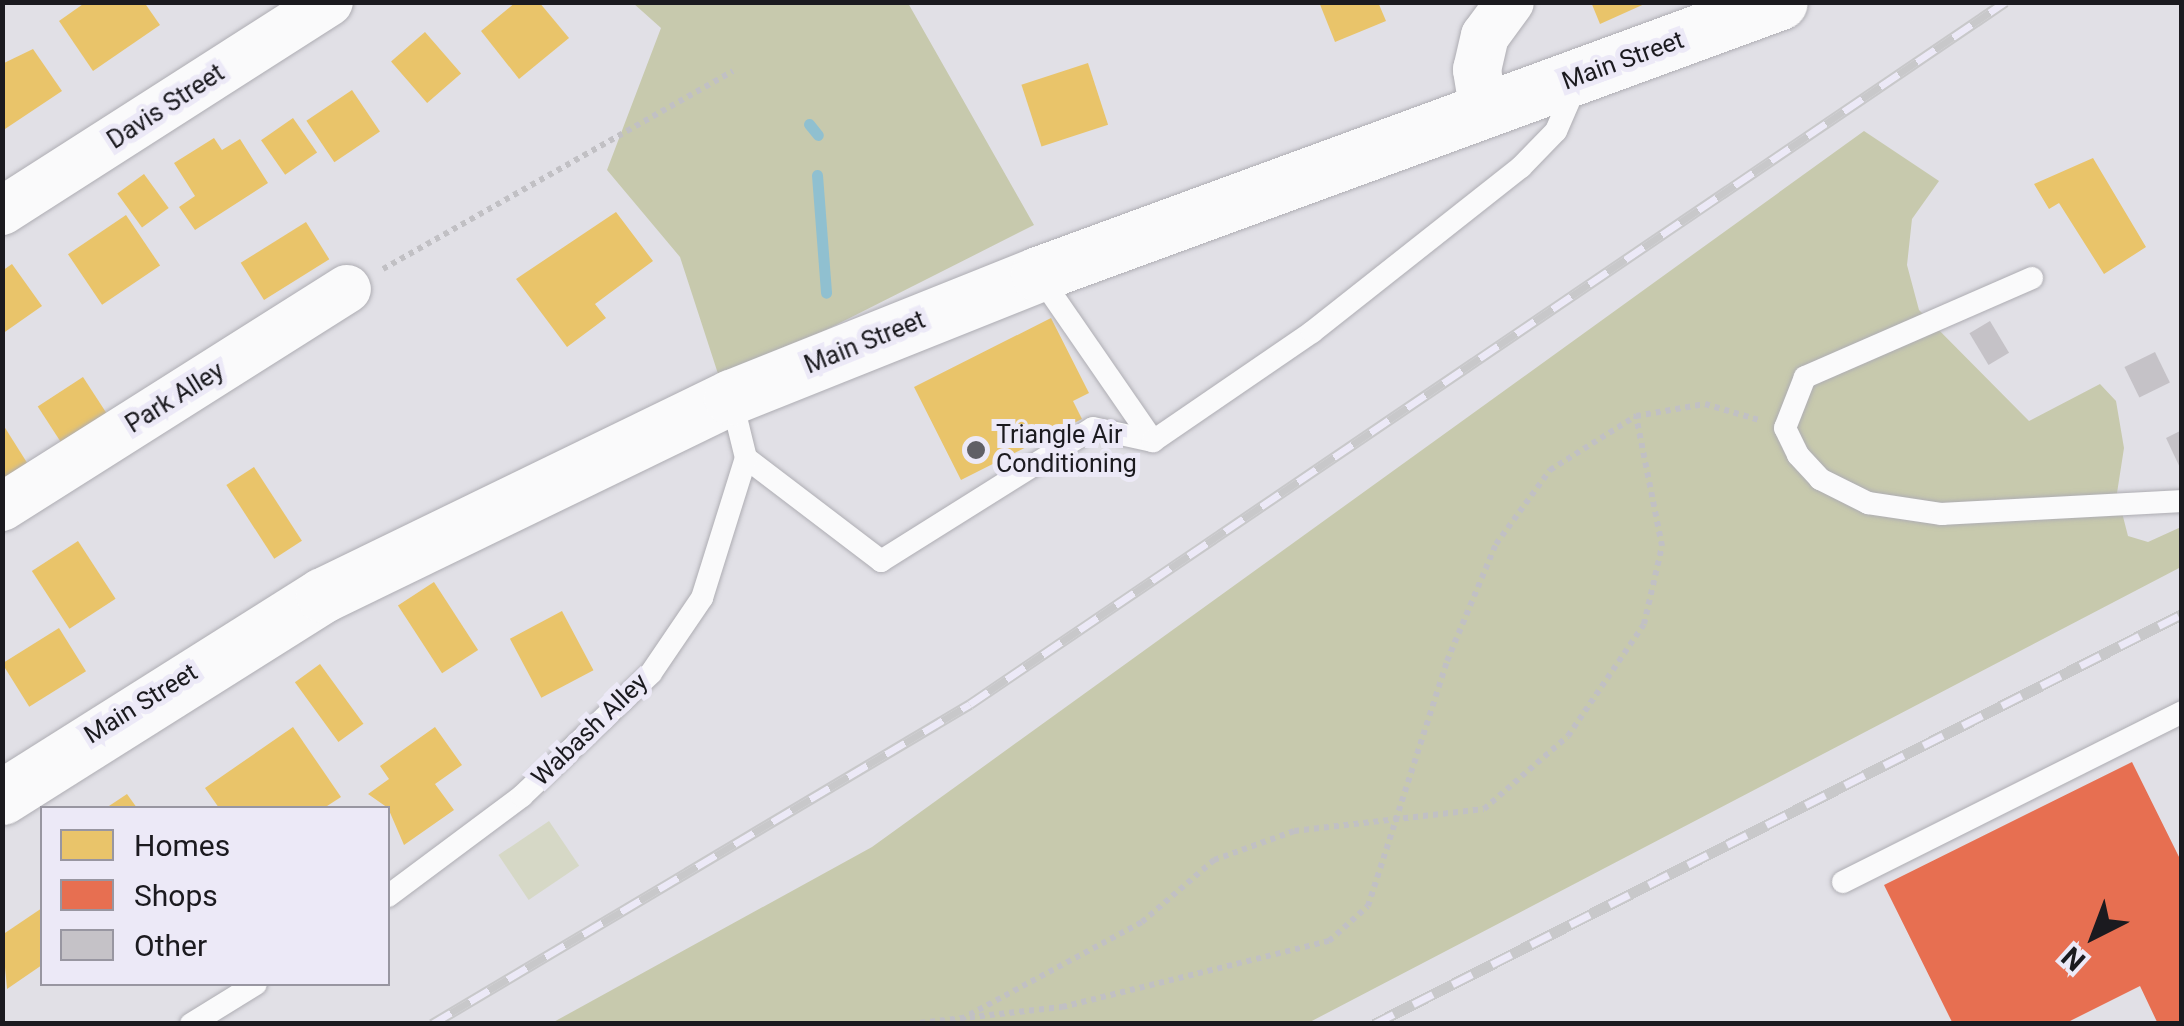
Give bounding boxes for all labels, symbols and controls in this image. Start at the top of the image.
street label: Main Street [1558,25,1688,97]
street label: Davis Street [102,58,230,156]
street label: Main Street [800,305,930,381]
street label: Park Alley [120,356,230,440]
place label: Triangle Air Conditioning [996,421,1137,480]
marker: Triangle Air Conditioning [965,439,987,461]
street label: Main Street [79,658,203,750]
street label: Wabash Alley [526,667,654,793]
legend [40,806,390,986]
text: Homes [134,828,230,863]
text: Shops [134,878,218,913]
north arrow [2044,886,2144,986]
text: Other [134,928,207,963]
text: N [2055,940,2092,978]

